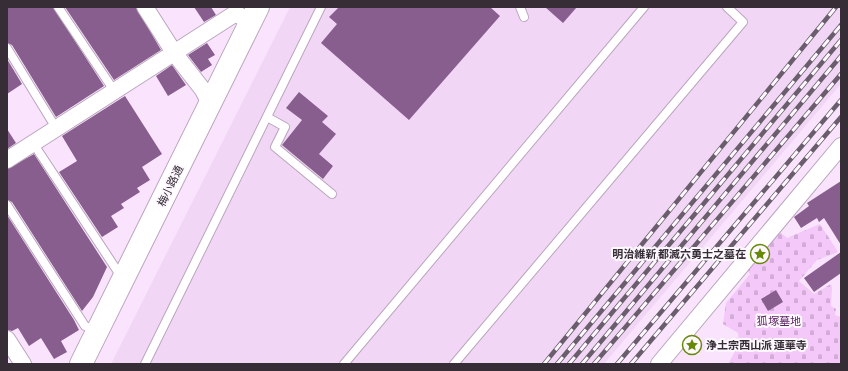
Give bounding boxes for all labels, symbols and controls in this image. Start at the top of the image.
street label: 梅小路通 [155,164,185,208]
place icon: 明治維新 都滅六勇士之墓在 [749,243,771,265]
place label: 明治維新 都滅六勇士之墓在 [612,248,746,260]
park label: 狐塚墓地 [757,315,801,327]
place icon: 浄土宗西山派 蓮華寺 [681,334,703,356]
place label: 浄土宗西山派 蓮華寺 [706,339,807,351]

